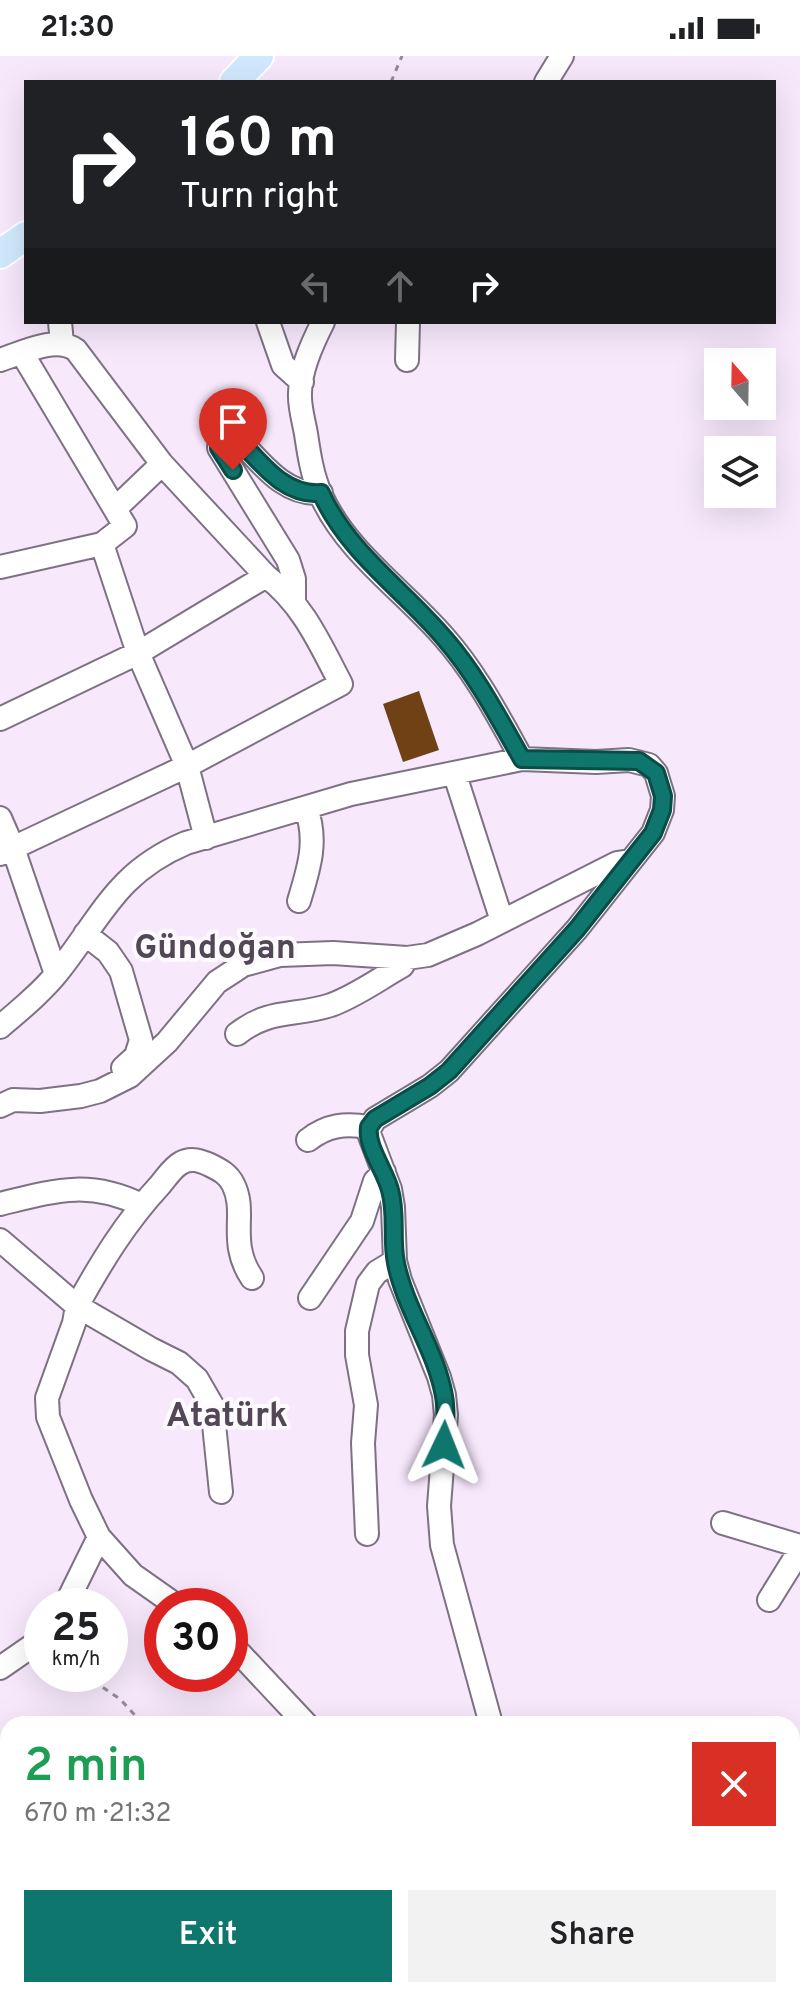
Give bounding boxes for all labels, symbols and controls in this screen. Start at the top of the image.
text: 21:30 [40,10,115,47]
text: 160 m [180,106,337,176]
icon: right [48,112,152,216]
text: Turn right [180,175,339,221]
icon: left [294,264,338,308]
icon: ahead [378,264,422,308]
icon: right [462,264,506,308]
north arrow [704,348,776,420]
map controls [704,348,776,508]
pin [199,388,267,470]
icon: arrive [211,400,255,444]
button: layers [704,436,776,508]
district label: Gündoğan [134,928,296,971]
district label: Atatürk [166,1396,288,1439]
position arrow [402,1403,486,1487]
speed limit sign: 30 [144,1588,248,1692]
text: 25 [52,1605,100,1655]
text: km/h [52,1647,100,1673]
text: 2 min [24,1738,148,1798]
button: close [692,1742,776,1826]
text: 670 m · 21:32 [24,1798,171,1831]
button: Exit [24,1890,392,1982]
button: Share [408,1890,776,1982]

